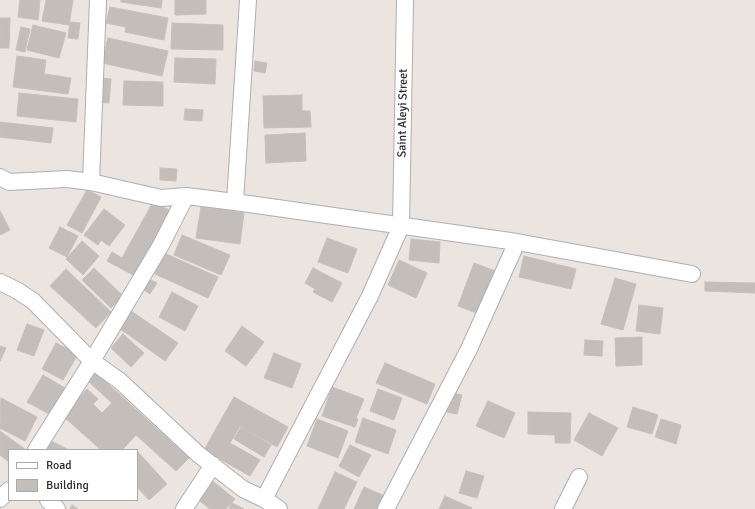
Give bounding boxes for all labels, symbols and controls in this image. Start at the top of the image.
street label: Saint Aleyi Street [395,68,411,158]
legend [8,449,138,501]
text: Road [46,458,72,473]
text: Building [46,478,89,493]

